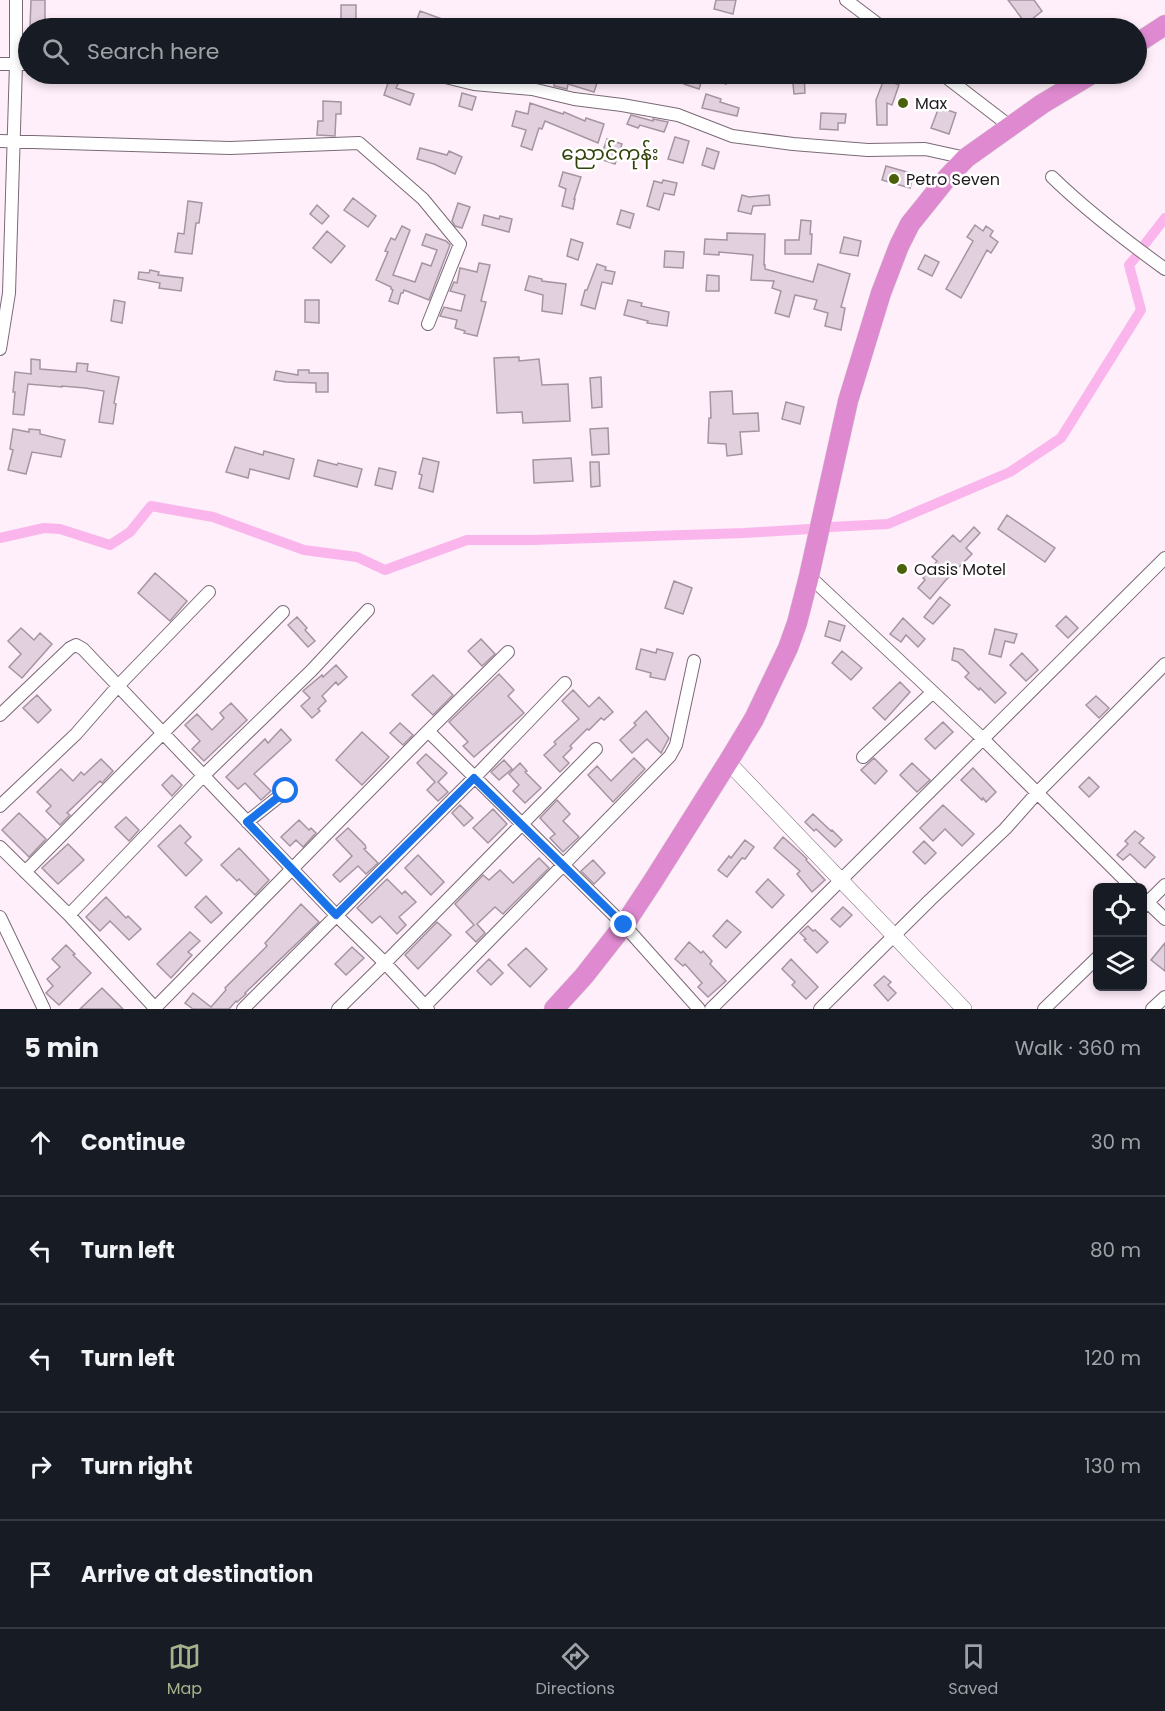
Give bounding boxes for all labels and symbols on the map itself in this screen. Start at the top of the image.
place label: Max [915,92,948,115]
marker: Max [896,96,910,110]
district label: ညောင်ကုန်း [561,139,659,170]
place label: Petro Seven [906,168,1000,191]
marker: Petro Seven [887,172,901,186]
place label: Oasis Motel [914,558,1006,581]
marker: Oasis Motel [895,562,909,576]
route start [272,777,298,803]
route end [610,911,636,937]

